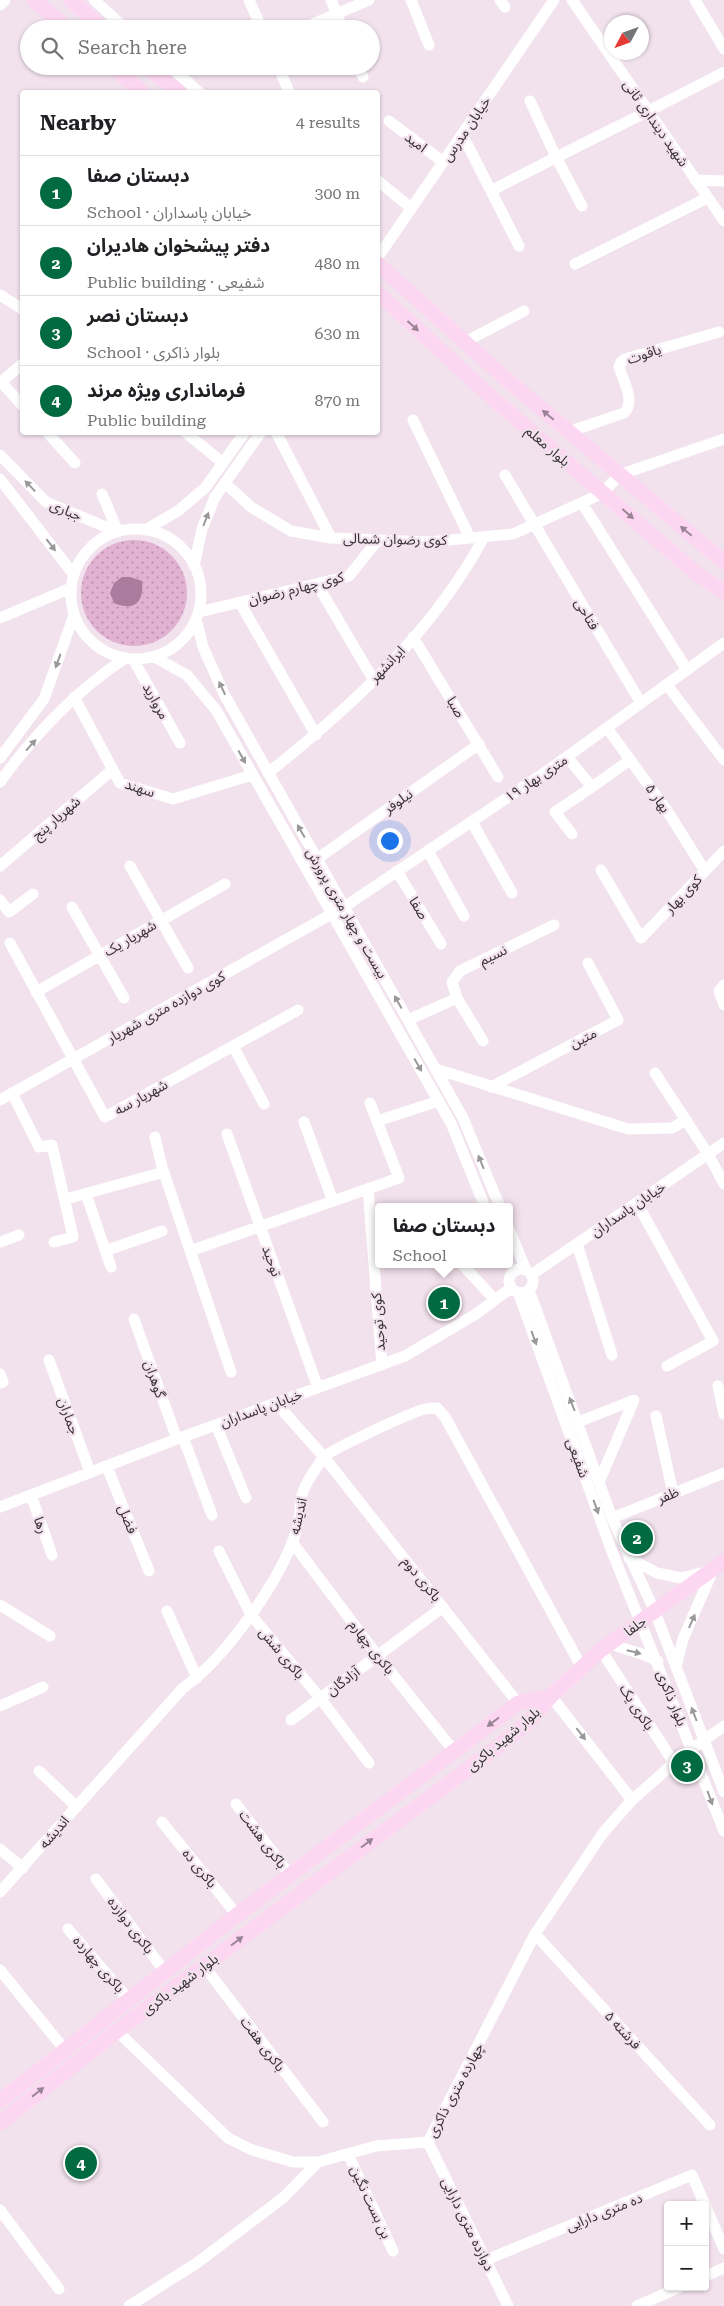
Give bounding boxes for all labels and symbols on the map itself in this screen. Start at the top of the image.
north arrow [604,15,649,60]
street label: شهید دینداری ثانی [619,76,692,170]
street label: خیابان مدرس [438,93,494,165]
street label: امید [402,129,430,155]
one-way arrow [407,320,419,332]
street label: یاقوت [625,341,663,368]
one-way arrow [543,409,555,421]
street label: بلوار معلم [521,422,574,472]
one-way arrow [24,480,36,492]
street label: جباری [47,496,84,525]
one-way arrow [621,509,634,520]
one-way arrow [203,511,211,526]
one-way arrow [680,526,693,537]
street label: کوی رضوان شمالی [343,530,447,549]
one-way arrow [46,538,56,552]
street label: کوی چهارم رضوان [247,568,346,610]
street label: فتاحی [571,595,603,633]
street label: ایرانشهر [365,642,409,687]
one-way arrow [54,654,62,669]
street label: مروارید [139,680,172,722]
one-way arrow [218,681,226,696]
street label: صبا [444,694,469,721]
one-way arrow [26,738,37,751]
one-way arrow [238,749,246,764]
street label: ۱۹ متری بهار [502,751,571,806]
street label: سهند [123,776,157,801]
street label: بهار ۵ [642,780,674,816]
street label: نیلوفر [380,785,416,818]
street label: شهریار پنج [29,793,85,845]
one-way arrow [296,824,305,837]
your location [377,828,403,854]
street label: بیست و چهار متری پرورش [301,845,391,982]
street label: کوی بهار [661,871,706,918]
street label: صفا [406,894,432,923]
street label: شهریار یک [101,917,160,960]
street label: نسیم [477,941,511,971]
street label: کوی دوازده متری شهریار [103,968,228,1047]
one-way arrow [394,995,402,1010]
street label: متین [567,1025,600,1052]
one-way arrow [414,1058,422,1072]
street label: شهریار سه [112,1076,171,1119]
one-way arrow [477,1155,485,1169]
street label: خیابان پاسداران [588,1178,669,1241]
street label: توحید [258,1243,285,1279]
pin: 1 [428,1284,460,1322]
street label: کوی توحید [368,1292,389,1352]
one-way arrow [530,1331,538,1346]
street label: گوهران [140,1358,169,1400]
street label: خیابان پاسداران [218,1386,305,1432]
street label: جماران [54,1395,83,1437]
one-way arrow [568,1396,576,1411]
street label: شفیعی [563,1436,592,1480]
street label: ظفر [654,1483,682,1508]
street label: اندیشه [286,1496,310,1536]
one-way arrow [592,1500,600,1515]
street label: فضل [114,1502,141,1536]
street label: رها [30,1514,51,1536]
pin: 2 [621,1519,653,1557]
street label: باکری دوم [397,1553,445,1607]
street label: جلفا [621,1613,649,1639]
one-way arrow [688,1614,696,1628]
street label: باکری چهارم [344,1617,398,1679]
street label: باکری شش [255,1624,308,1683]
one-way arrow [627,1648,642,1656]
street label: آزادگان [323,1663,364,1699]
street label: بلوار ذاکری [653,1668,690,1729]
street label: باکری یک [616,1681,658,1734]
street label: بلوار شهید باکری [463,1704,544,1775]
one-way arrow [690,1706,697,1721]
one-way arrow [487,1717,500,1728]
one-way arrow [576,1728,587,1741]
pin: 3 [671,1747,703,1785]
one-way arrow [707,1790,714,1805]
street label: باکری هشت [235,1807,290,1872]
street label: اندیشه [36,1813,72,1851]
one-way arrow [360,1838,373,1849]
street label: باکری ده [179,1845,221,1892]
street label: باکری دوازده [104,1894,158,1957]
street label: باکری چهارده [69,1932,128,1997]
one-way arrow [230,1936,244,1946]
street label: بلوار شهید باکری [139,1950,222,2018]
street label: فرشته ۵ [601,2008,645,2053]
street label: باکری هفت [237,2014,289,2075]
street label: چهارده متری ذاکری [423,2040,488,2141]
one-way arrow [31,2087,44,2098]
pin: 4 [65,2144,97,2182]
street label: بن بست نگین [346,2163,395,2242]
street label: دوازده متری دارایی [438,2175,498,2274]
street label: ده متری دارایی [564,2189,645,2235]

